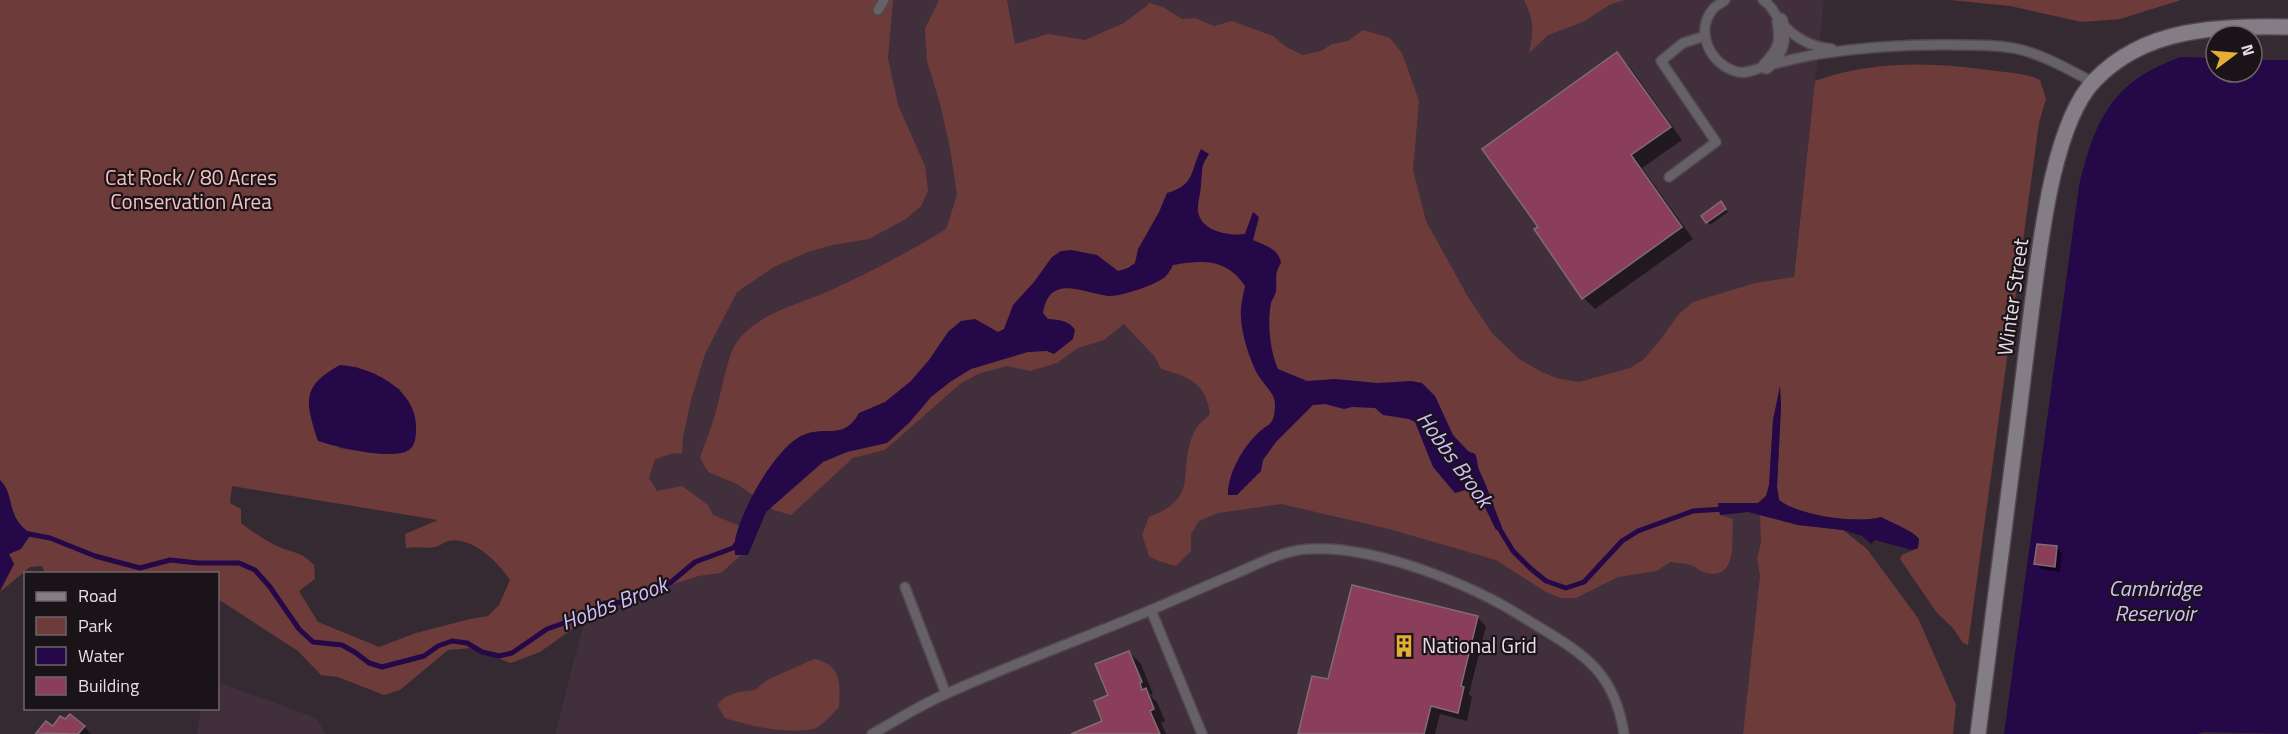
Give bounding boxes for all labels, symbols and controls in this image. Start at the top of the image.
north arrow [2204,24,2264,84]
text: N [2235,41,2261,59]
park label: Cat Rock / 80 Acres Conservation Area [105,161,277,217]
street label: Winter Street [1988,235,2036,358]
water label: Hobbs Brook [1408,404,1503,516]
water label: Hobbs Brook [556,566,674,639]
water label: Cambridge Reservoir [2109,571,2203,630]
legend [24,572,219,710]
text: Road [78,582,117,609]
text: Park [78,612,113,639]
place label: National Grid [1422,629,1537,661]
building icon: National Grid [1391,633,1417,659]
text: Water [78,642,124,669]
text: Building [78,672,139,699]

